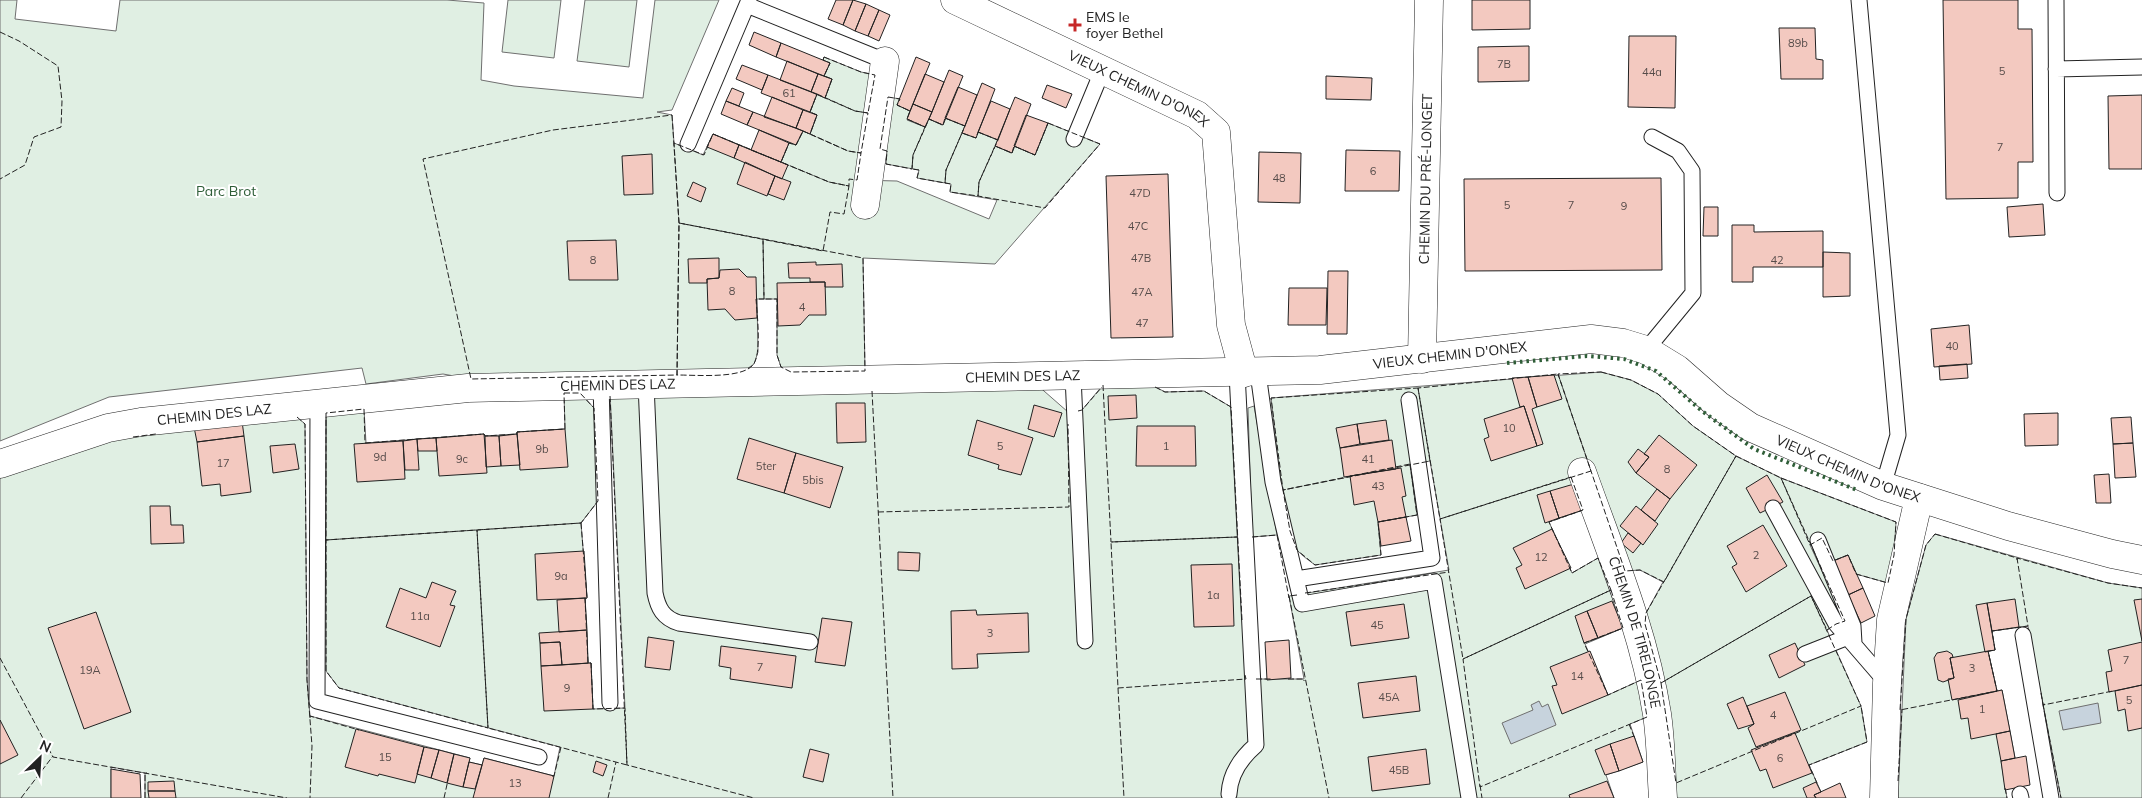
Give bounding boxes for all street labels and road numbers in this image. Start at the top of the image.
street label: VIEUX CHEMIN D'ONEX [1065,46,1213,131]
street label: CHEMIN DU PRÉ-LONGET [1415,93,1436,265]
street label: VIEUX CHEMIN D'ONEX [1372,337,1528,373]
street label: CHEMIN DES LAZ [965,366,1080,386]
street label: CHEMIN DES LAZ [560,375,676,395]
street label: CHEMIN DES LAZ [156,399,272,429]
street label: VIEUX CHEMIN D'ONEX [1773,431,1923,506]
street label: CHEMIN DE TIRELONGE [1604,554,1665,710]

